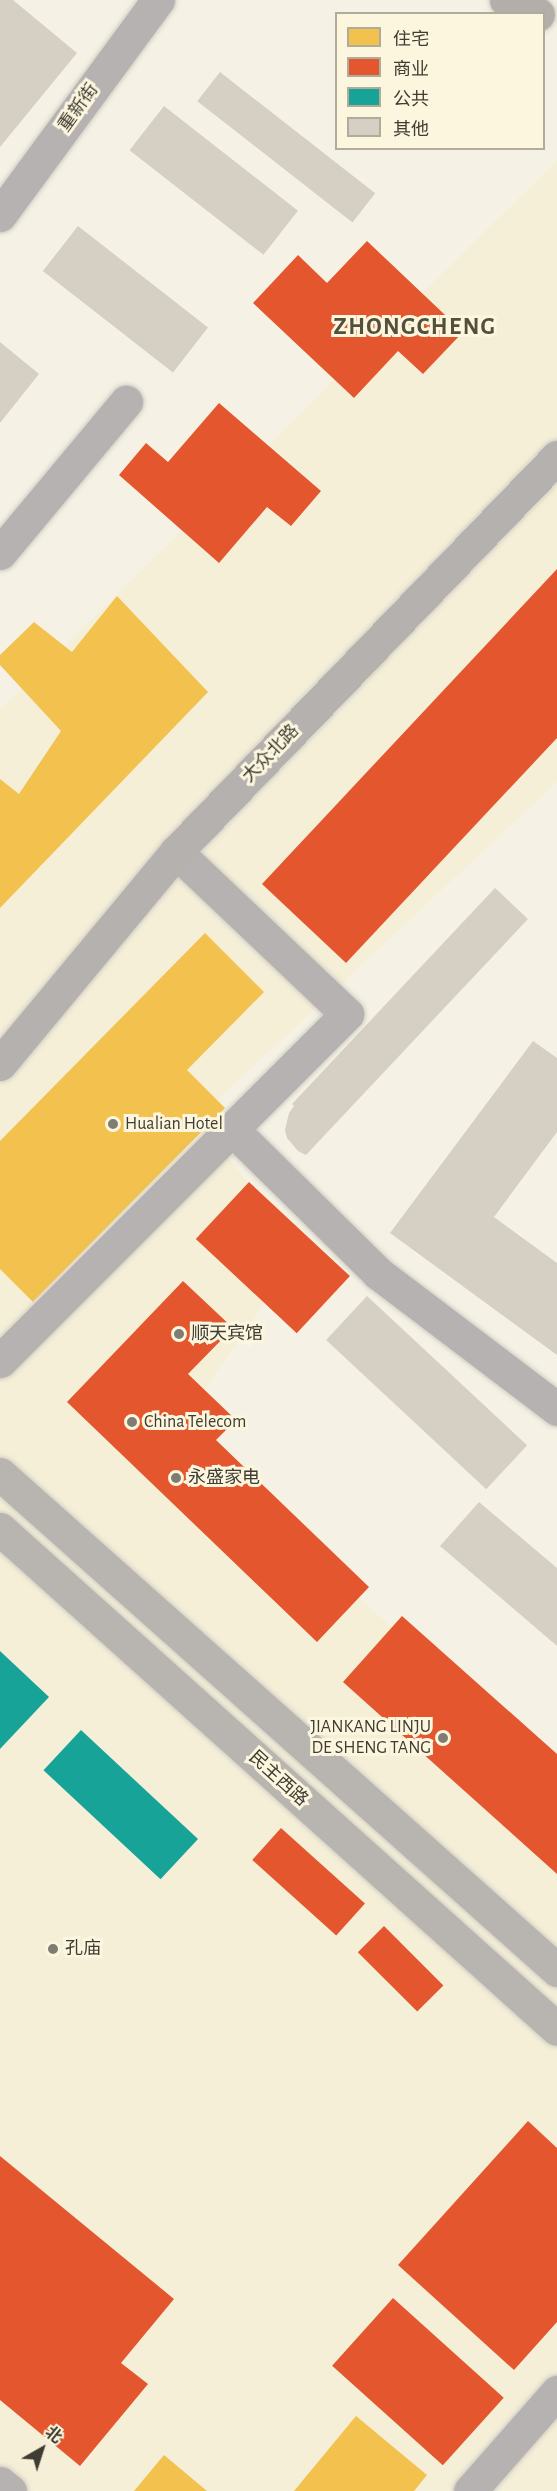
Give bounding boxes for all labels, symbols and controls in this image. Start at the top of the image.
legend [335,12,545,150]
text: 住宅 [393,31,429,49]
text: 商业 [393,61,429,79]
street label: 重新街 [54,80,104,136]
text: 公共 [393,91,429,109]
text: 其他 [393,121,429,139]
district label: ZHONGCHENG [334,314,496,342]
street label: 大众北路 [238,721,304,787]
place label: Hualian Hotel [125,1113,223,1135]
marker: Hualian Hotel [106,1117,120,1131]
place label: 顺天宾馆 [191,1323,263,1345]
marker: 顺天宾馆 [172,1327,186,1341]
place label: China Telecom [144,1411,246,1433]
marker: China Telecom [125,1415,139,1429]
place label: 永盛家电 [188,1467,260,1489]
marker: 永盛家电 [169,1471,183,1485]
place label: JIANKANG LINJU DE SHENG TANG [310,1717,431,1760]
marker: JIANKANG LINJU DE SHENG TANG [436,1731,450,1745]
street label: 民主西路 [244,1747,312,1811]
place label: 孔庙 [65,1938,101,1960]
marker: 孔庙 [46,1942,60,1956]
north arrow [12,2419,72,2479]
text: 北 [42,2424,65,2446]

